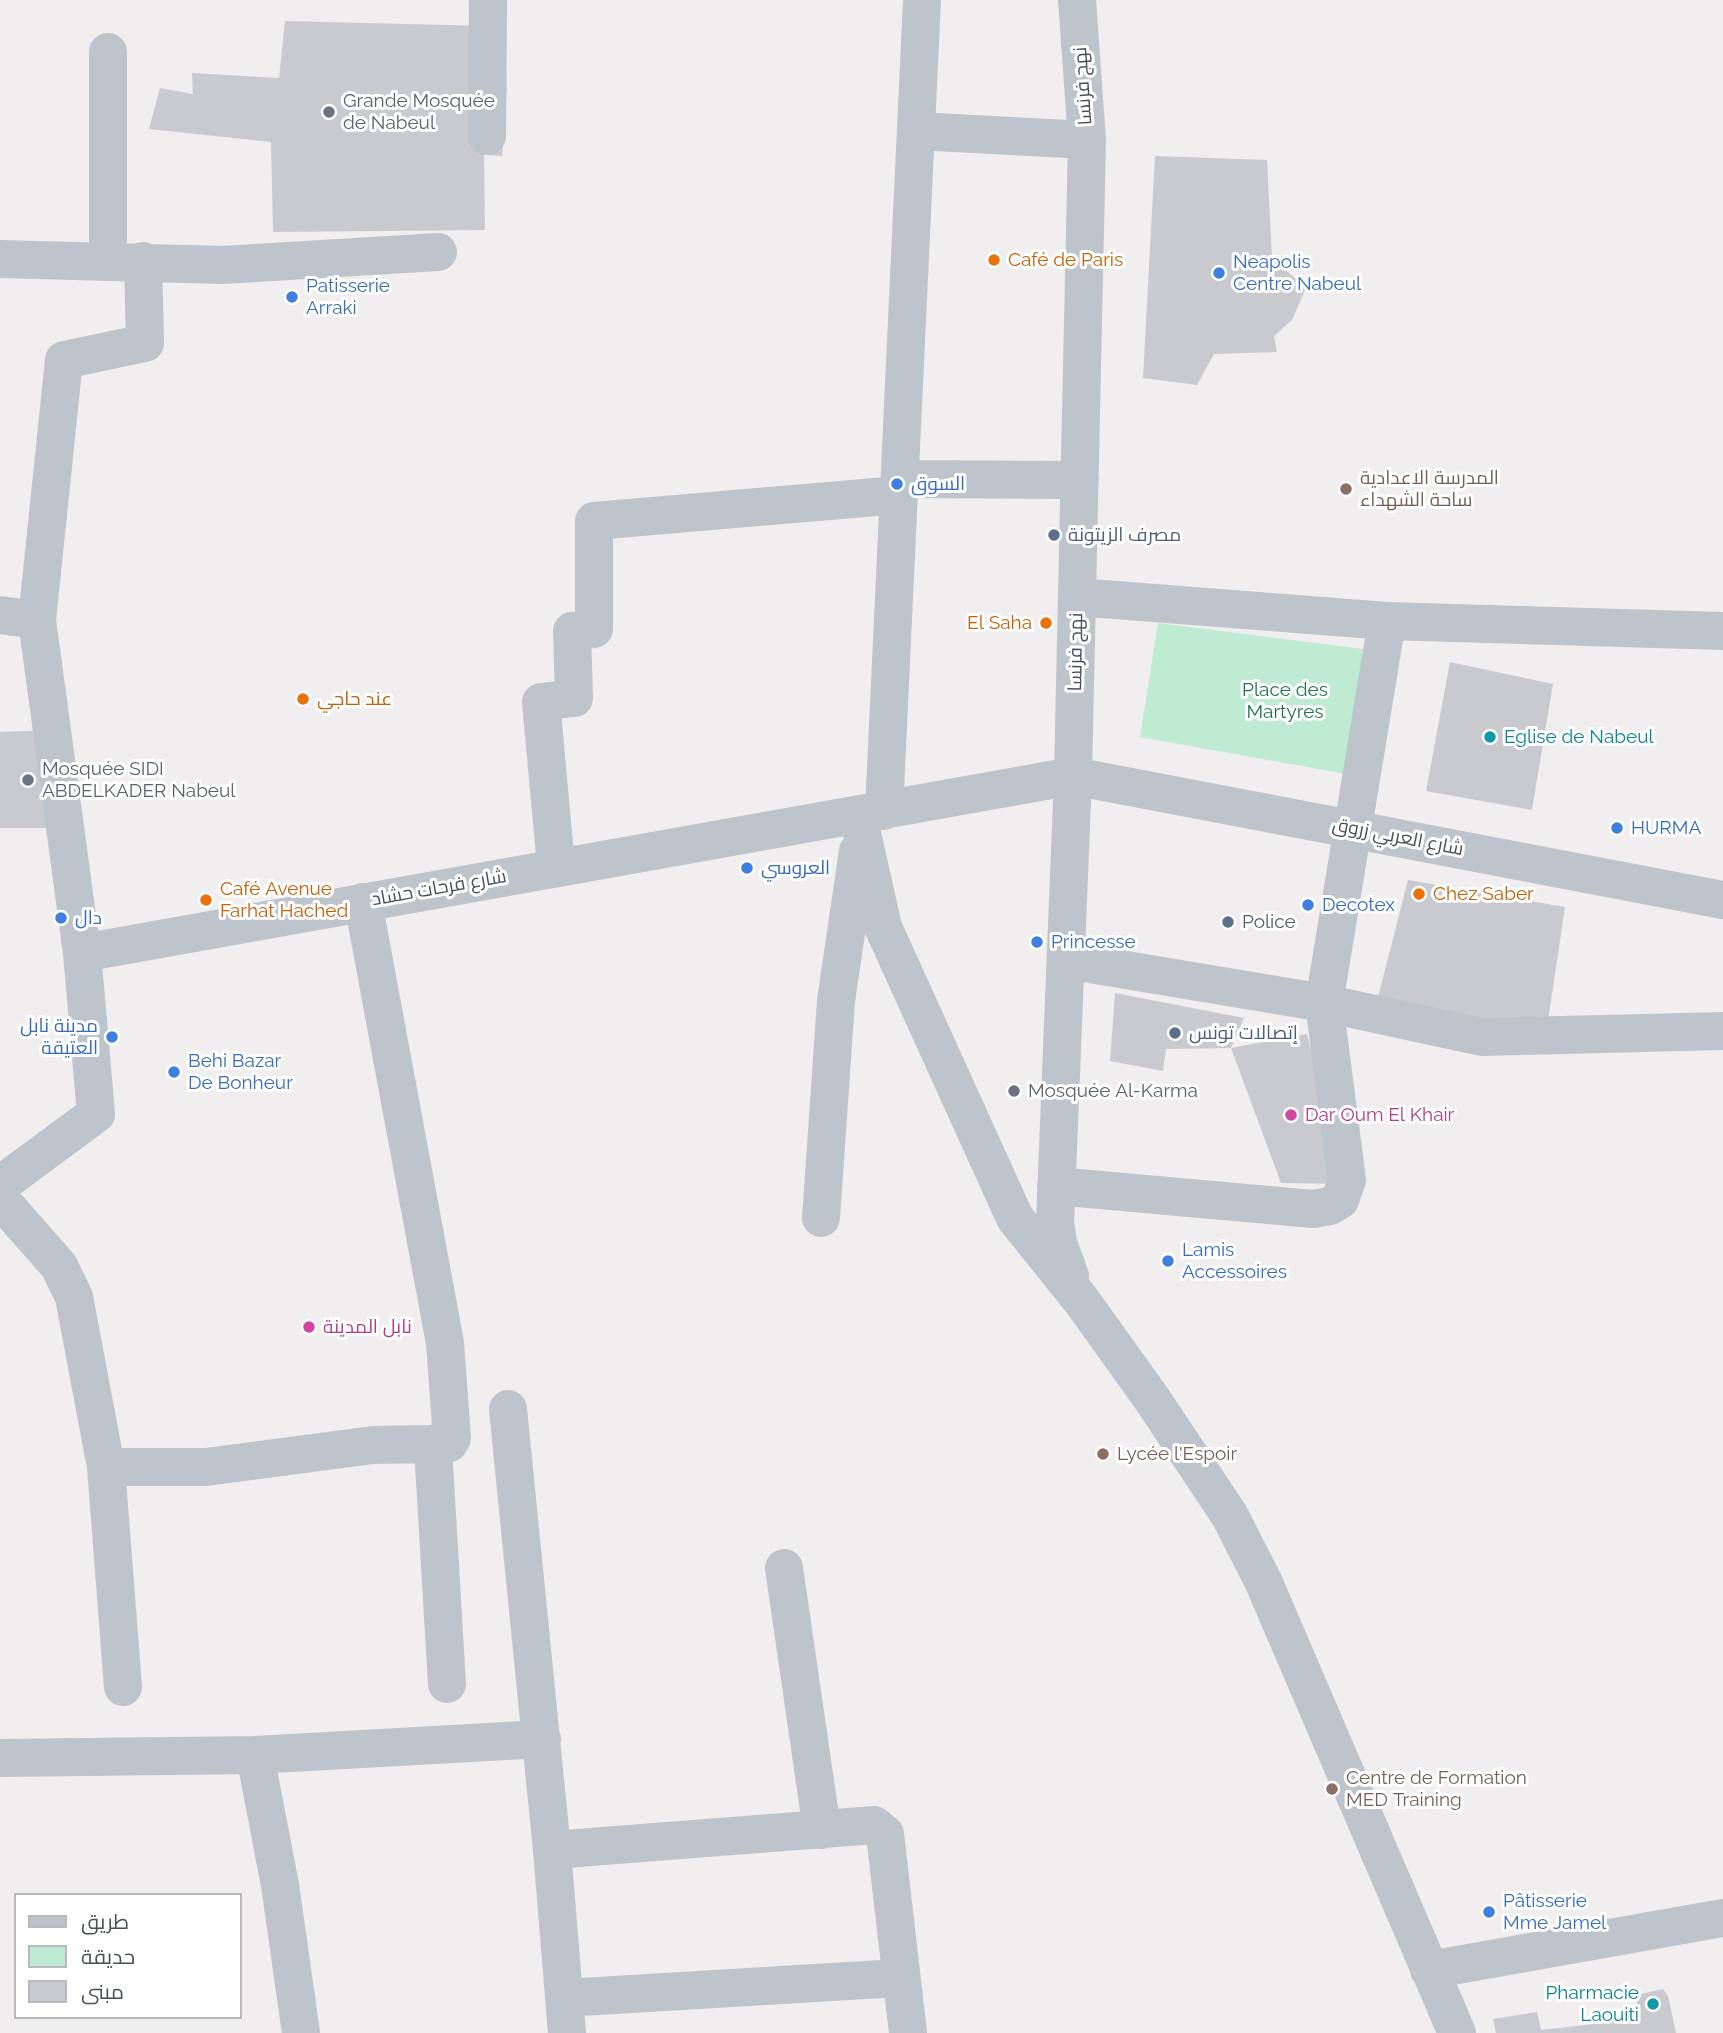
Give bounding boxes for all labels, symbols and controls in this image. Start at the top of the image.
street label: نهج فرنسا [1069,46,1097,126]
place label: Grande Mosquée de Nabeul [343,90,495,134]
marker: Grande Mosquée de Nabeul [321,104,337,120]
place label: Café de Paris [1008,249,1123,271]
place label: Neapolis Centre Nabeul [1233,251,1361,295]
marker: Café de Paris [986,252,1002,268]
marker: Neapolis Centre Nabeul [1211,265,1227,281]
place label: Patisserie Arraki [306,275,390,319]
marker: Patisserie Arraki [284,289,300,305]
place label: المدرسة الاعدادية ساحة الشهداء [1360,467,1499,511]
place label: السوق [911,473,965,495]
marker: السوق [889,476,905,492]
marker: المدرسة الاعدادية ساحة الشهداء [1338,481,1354,497]
place label: مصرف الزيتونة [1068,524,1181,546]
marker: مصرف الزيتونة [1046,527,1062,543]
place label: El Saha [967,612,1032,634]
street label: نهج فرنسا [1064,612,1088,692]
marker: El Saha [1038,615,1054,631]
park label: Place des Martyres [1242,679,1328,723]
place label: عند حاجي [317,688,392,710]
marker: عند حاجي [295,691,311,707]
place label: Eglise de Nabeul [1504,726,1654,748]
marker: Eglise de Nabeul [1482,729,1498,745]
place label: Mosquée SIDI ABDELKADER Nabeul [42,758,235,802]
marker: Mosquée SIDI ABDELKADER Nabeul [20,772,36,788]
street label: شارع العربي زروق [1330,813,1466,861]
place label: HURMA [1631,817,1701,839]
marker: HURMA [1609,820,1625,836]
place label: العروسي [761,857,830,879]
marker: العروسي [739,860,755,876]
street label: شارع فرحات حشاد [370,865,508,911]
place label: Café Avenue Farhat Hached [220,878,348,922]
place label: Chez Saber [1433,883,1534,905]
marker: Chez Saber [1411,886,1427,902]
marker: Café Avenue Farhat Hached [198,892,214,908]
place label: Decotex [1322,894,1395,916]
marker: Decotex [1300,897,1316,913]
place label: دال [75,907,102,929]
marker: دال [53,910,69,926]
place label: Police [1242,911,1296,933]
marker: Police [1220,914,1236,930]
place label: Princesse [1051,931,1136,953]
marker: Princesse [1029,934,1045,950]
place label: مدينة نابل العتيقة [20,1015,98,1059]
place label: إتصالات تونس [1189,1022,1298,1044]
marker: إتصالات تونس [1167,1025,1183,1041]
marker: مدينة نابل العتيقة [104,1029,120,1045]
place label: Behi Bazar De Bonheur [188,1050,293,1094]
marker: Behi Bazar De Bonheur [166,1064,182,1080]
place label: Mosquée Al-Karma [1028,1080,1198,1102]
marker: Mosquée Al-Karma [1006,1083,1022,1099]
place label: Dar Oum El Khair [1305,1104,1454,1126]
marker: Dar Oum El Khair [1283,1107,1299,1123]
place label: Lamis Accessoires [1182,1239,1287,1283]
marker: Lamis Accessoires [1160,1253,1176,1269]
place label: نابل المدينة [323,1316,412,1338]
marker: نابل المدينة [301,1319,317,1335]
place label: Lycée l'Espoir [1117,1443,1237,1465]
marker: Lycée l'Espoir [1095,1446,1111,1462]
place label: Centre de Formation MED Training [1346,1767,1527,1811]
marker: Centre de Formation MED Training [1324,1781,1340,1797]
place label: Pâtisserie Mme Jamel [1503,1890,1606,1934]
legend [14,1893,242,2019]
marker: Pâtisserie Mme Jamel [1481,1904,1497,1920]
text: طريق [81,1909,129,1934]
text: حديقة [81,1944,135,1969]
text: مبنى [81,1979,124,2004]
place label: Pharmacie Laouiti [1546,1982,1639,2026]
marker: Pharmacie Laouiti [1645,1996,1661,2012]

